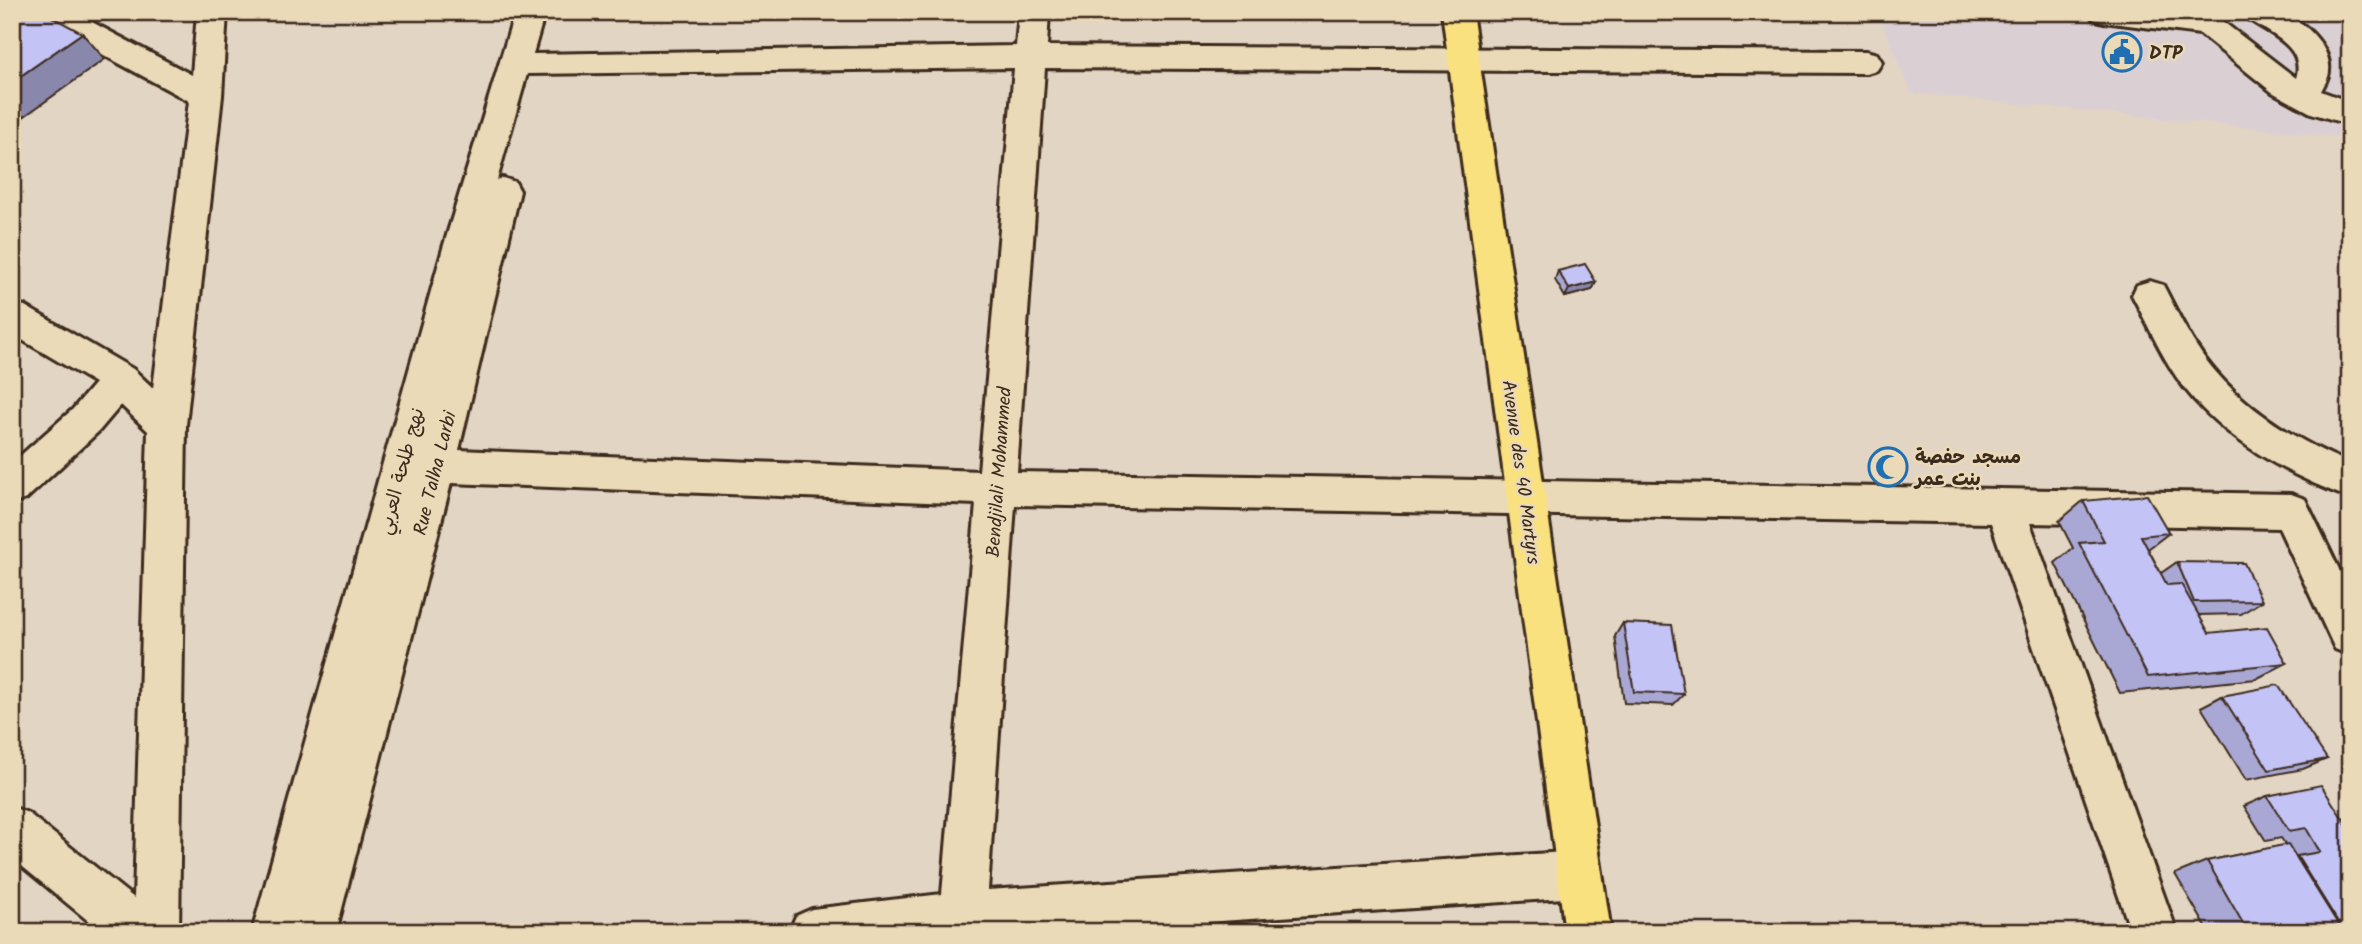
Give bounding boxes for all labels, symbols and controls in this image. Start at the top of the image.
public building icon: DTP [2101,31,2143,73]
place label: DTP [2149,39,2183,69]
street label: Avenue des 40 Martyrs [1492,378,1548,566]
street label: Bendjilali Mohammed [979,385,1021,558]
street label: نهج طلحة العربي [371,405,433,538]
street label: Rue Talha Larbi [406,407,466,539]
place label: مسجد حفصة بنت عمر [1913,443,2021,495]
mosque icon: مسجد حفصة بنت عمر [1867,446,1909,488]

